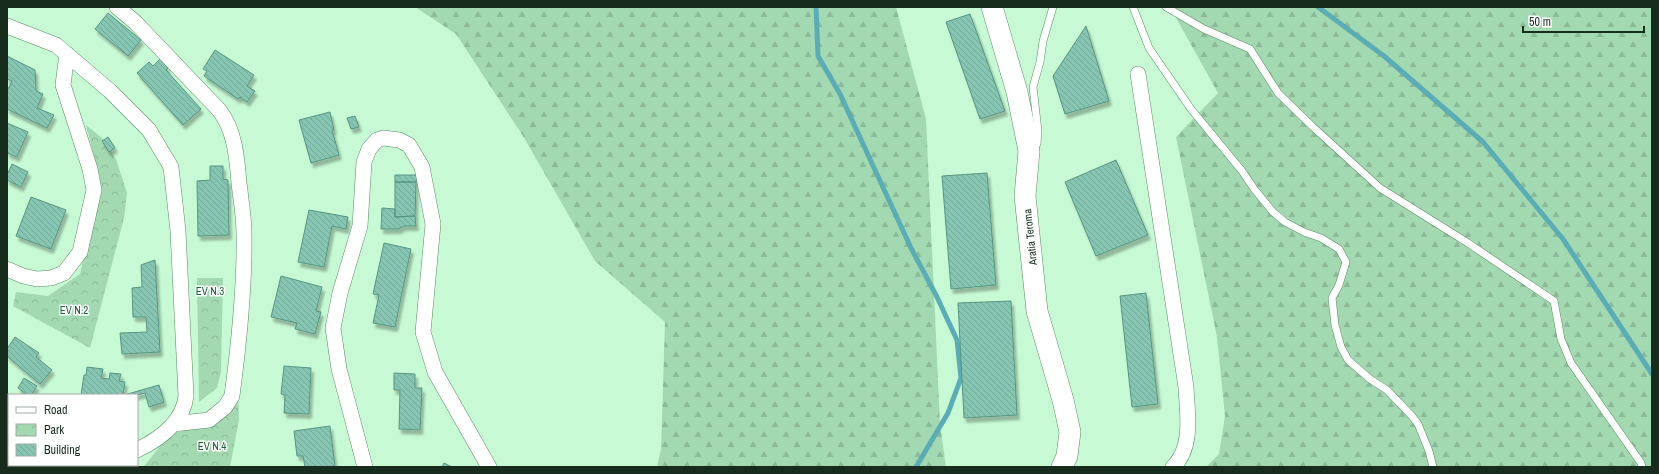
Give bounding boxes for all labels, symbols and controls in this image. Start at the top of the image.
scale bar [1523,8,1644,34]
text: 50 m [1529,14,1551,30]
street label: Aratia Teroma [1020,208,1040,267]
park label: EV N.3 [196,284,224,298]
park label: EV N.2 [60,303,88,317]
legend [8,394,138,466]
text: Road [44,402,68,418]
text: Park [44,422,64,438]
park label: EV N.4 [198,439,226,453]
text: Building [44,442,81,458]

